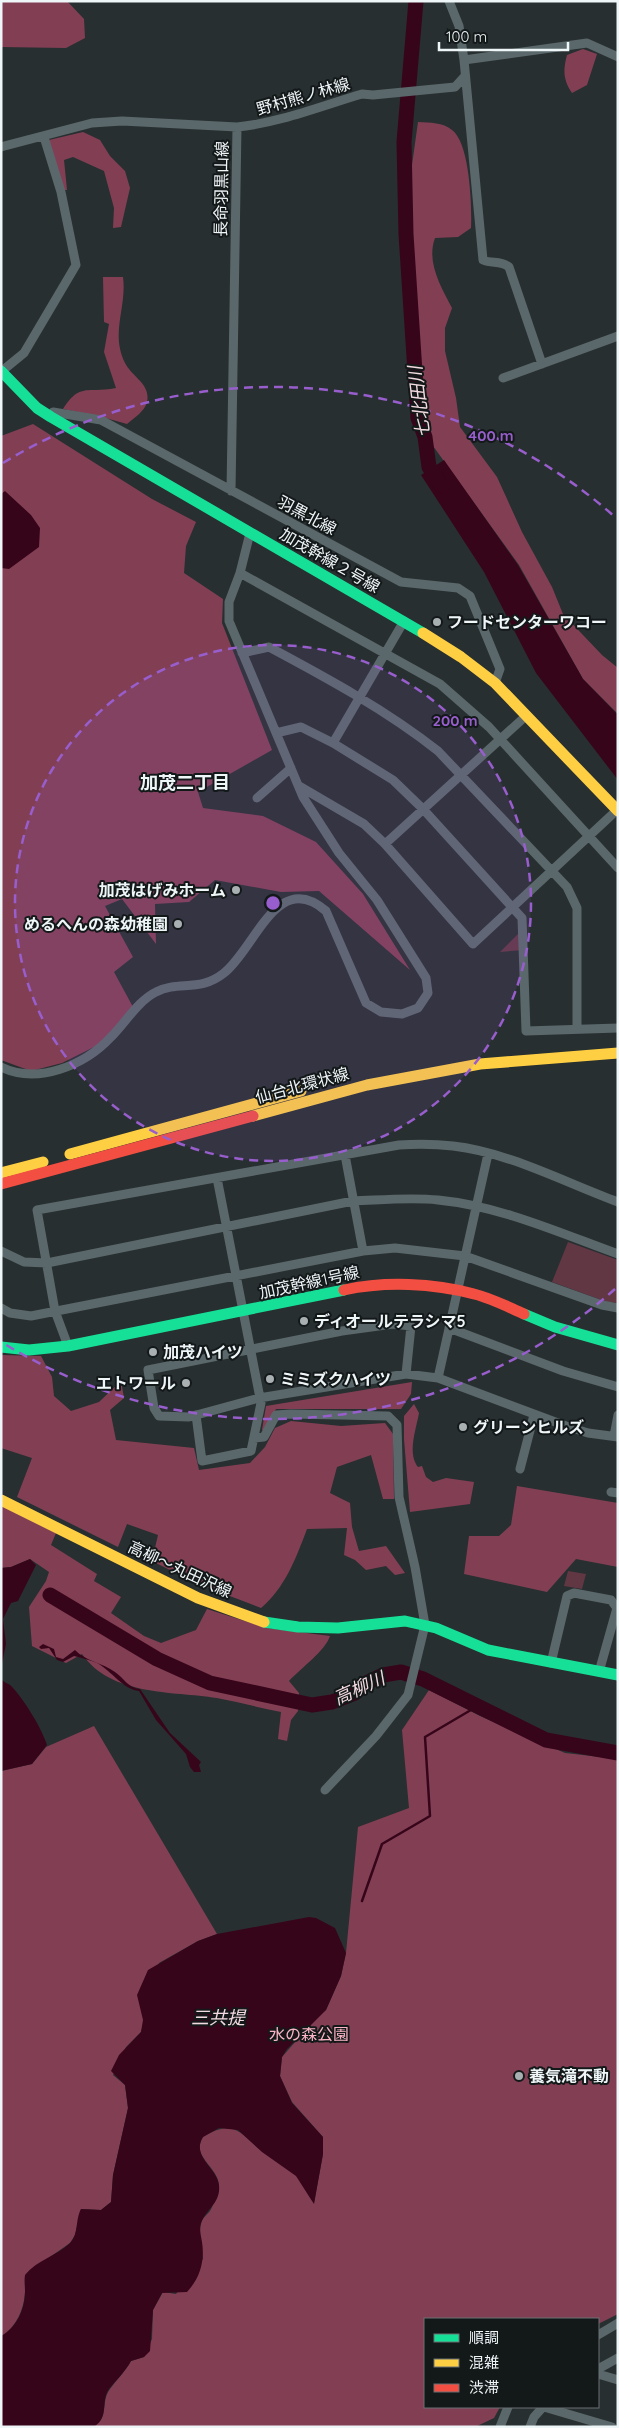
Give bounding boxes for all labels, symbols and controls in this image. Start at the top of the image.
scale bar [439,20,568,52]
text: 100 m [446,27,487,46]
street label: 野村熊ノ林線 [254,73,352,119]
street label: 長命羽黒山線 [210,141,232,237]
water label: 七北田川 [403,363,435,439]
text: 400 m [468,426,514,445]
street label: 羽黒北線 [274,491,340,539]
street label: 加茂幹線２号線 [276,523,384,597]
place label: フードセンターワコー [447,612,607,632]
marker: フードセンターワコー [431,616,443,628]
text: 200 m [433,711,478,730]
district label: 加茂二丁目 [140,771,230,794]
place label: 加茂はげみホーム [98,880,226,900]
marker: 加茂はげみホーム [230,884,242,896]
centre of rings [264,894,282,912]
place label: めるへんの森幼稚園 [24,914,168,934]
marker: めるへんの森幼稚園 [172,918,184,930]
street label: 仙台北環状線 [253,1063,351,1107]
street label: 加茂幹線1号線 [257,1262,361,1302]
place label: ディオールテラシマ5 [314,1311,466,1331]
marker: ディオールテラシマ5 [298,1315,310,1327]
place label: 加茂ハイツ [163,1342,243,1362]
marker: 加茂ハイツ [147,1346,159,1358]
place label: ミミズクハイツ [280,1369,391,1389]
place label: エトワール [96,1373,176,1393]
marker: ミミズクハイツ [264,1373,276,1385]
marker: エトワール [180,1377,192,1389]
place label: グリーンヒルズ [473,1417,584,1437]
marker: グリーンヒルズ [457,1421,469,1433]
street label: 高柳～丸田沢線 [125,1536,235,1602]
water label: 高柳川 [330,1666,390,1709]
water label: 三共提 [191,2006,247,2029]
park label: 水の森公園 [269,2024,349,2044]
place label: 養気滝不動 [529,2066,609,2086]
marker: 養気滝不動 [513,2070,525,2082]
legend [424,2318,599,2408]
text: 順調 [469,2328,499,2347]
text: 混雑 [469,2353,499,2372]
text: 渋滞 [469,2378,499,2397]

